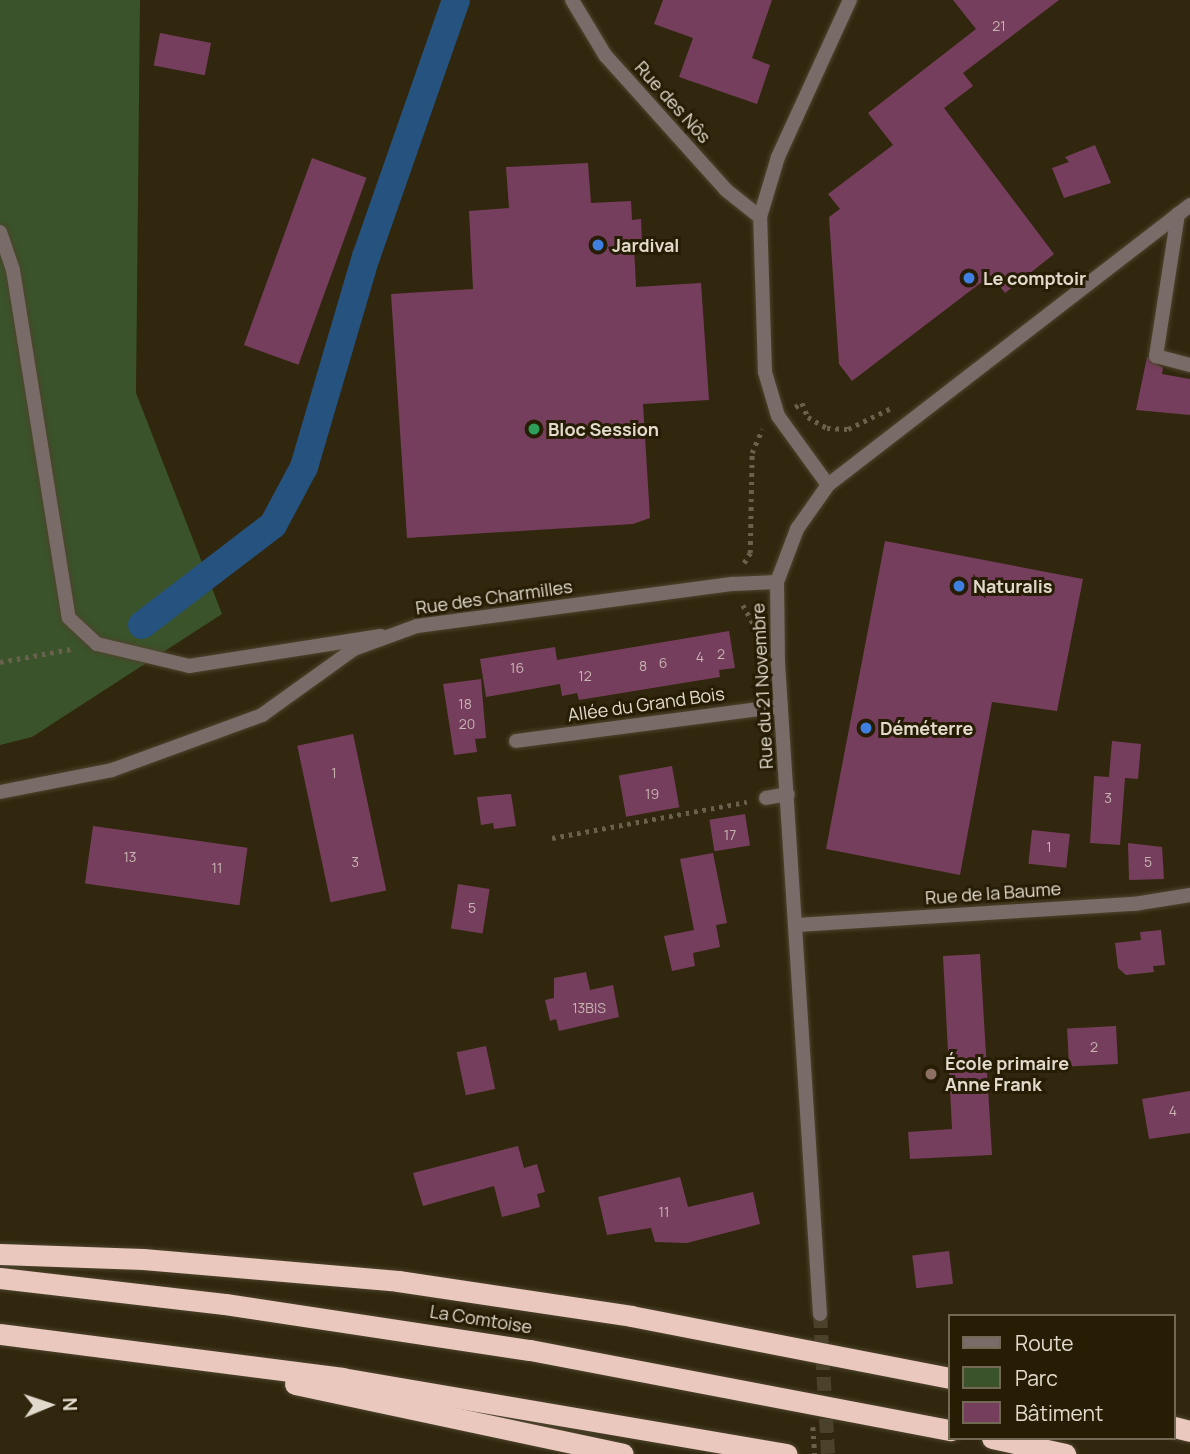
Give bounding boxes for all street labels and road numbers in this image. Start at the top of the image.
street label: Rue des Nôs [631,57,715,147]
street label: Rue des Charmilles [414,575,574,619]
street label: Rue du 21 Novembre [747,602,777,770]
street label: Allée du Grand Bois [566,682,726,726]
street label: Rue de la Baume [924,877,1062,909]
street label: La Comtoise [428,1300,534,1338]

